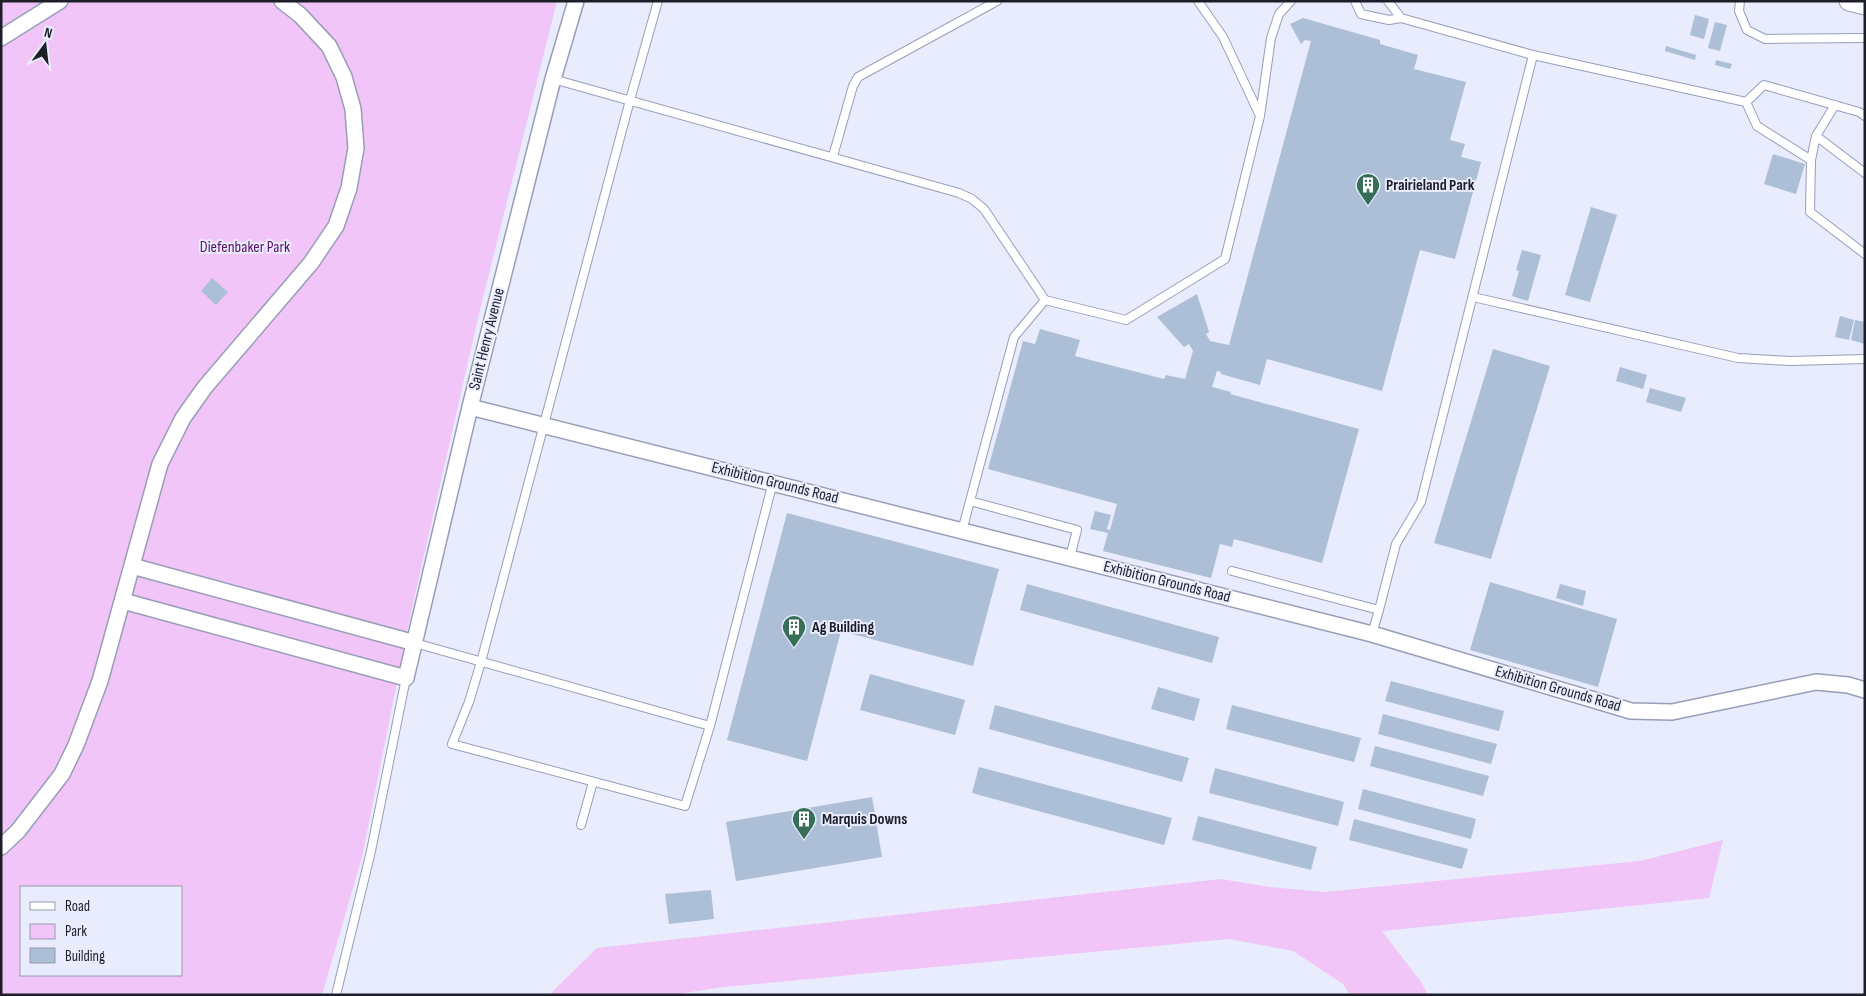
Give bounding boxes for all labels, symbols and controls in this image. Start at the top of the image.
north arrow [20,20,70,70]
text: N [42,24,54,42]
building icon: Prairieland Park [1355,172,1381,206]
place label: Prairieland Park [1386,176,1475,195]
park label: Diefenbaker Park [200,238,290,257]
street label: Saint Henry Avenue [465,286,509,392]
street label: Exhibition Grounds Road [710,458,840,508]
street label: Exhibition Grounds Road [1102,557,1232,607]
building icon: Ag Building [781,614,807,648]
place label: Ag Building [811,618,874,637]
street label: Exhibition Grounds Road [1493,662,1623,716]
building icon: Marquis Downs [791,806,817,840]
place label: Marquis Downs [822,810,907,829]
legend [20,886,182,976]
text: Road [65,897,90,916]
text: Park [65,922,87,941]
text: Building [65,947,105,966]

